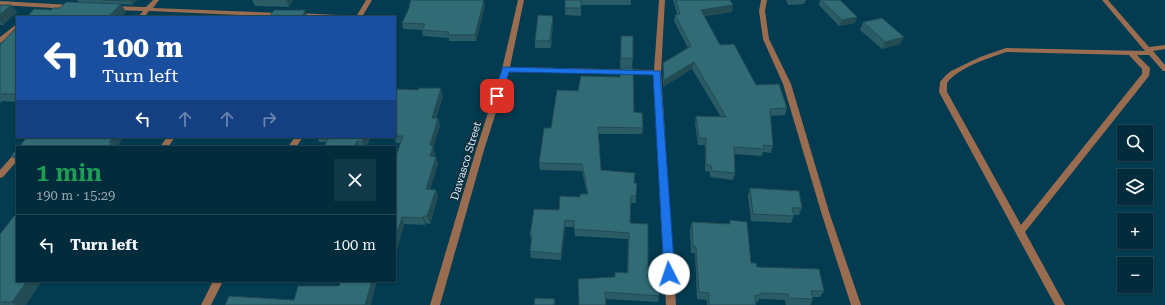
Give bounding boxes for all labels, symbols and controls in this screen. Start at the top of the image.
text: 100 m [102,31,183,64]
icon: left [36,32,88,84]
text: Turn left [102,65,178,86]
pin [480,79,514,113]
icon: arrive [486,85,508,107]
icon: left [132,108,154,130]
icon: ahead [174,108,196,130]
icon: ahead [216,108,238,130]
icon: right [258,108,280,130]
street label: Dawasco Street [448,120,484,202]
map controls [1117,125,1153,293]
button: search [1117,125,1153,161]
text: 1 min [36,159,102,187]
button: close [334,159,376,201]
button: layers [1117,169,1153,205]
text: 190 m · 15:29 [36,188,115,203]
button: + [1117,213,1153,249]
icon: left [36,234,58,256]
text: Turn left [70,236,138,254]
text: 100 m [333,236,376,254]
position arrow [648,253,690,295]
button: − [1117,257,1153,293]

